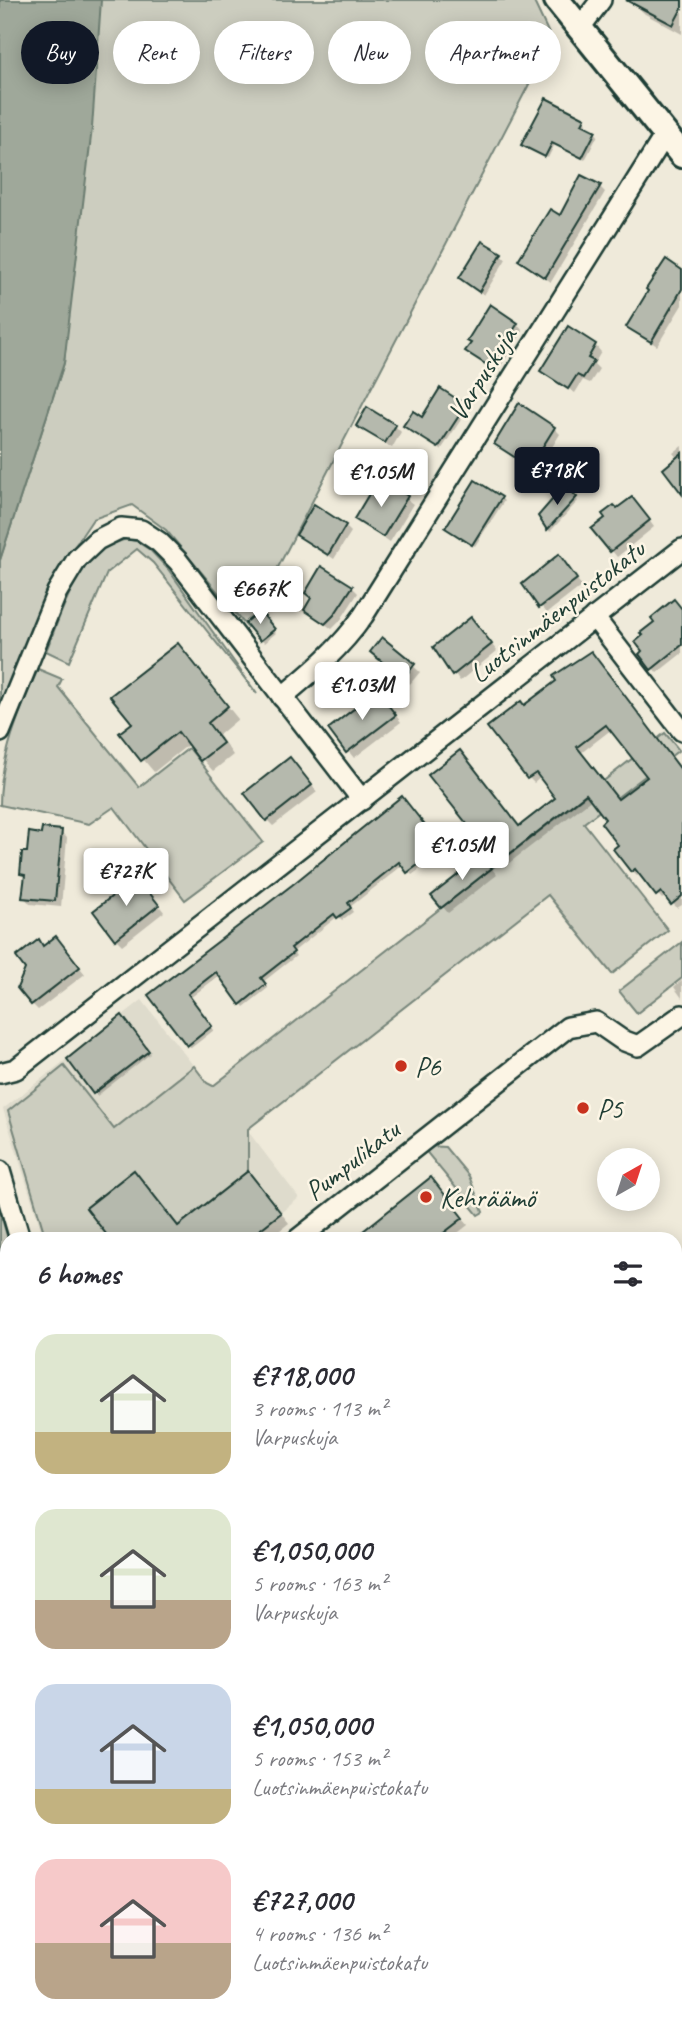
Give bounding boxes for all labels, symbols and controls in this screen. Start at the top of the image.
chip: Buy [21,21,99,84]
chip: Rent [113,21,200,84]
chip: Filters [214,21,314,84]
chip: New [328,21,411,84]
chip: Apartment [425,21,561,84]
street label: Varpuskuja [440,319,525,427]
pin: €718K [508,448,606,507]
pin: €1.05M [324,449,438,509]
text: €718K [531,455,584,484]
text: €1.05M [350,457,412,486]
street label: Luotsinmäenpuistokatu [462,531,653,690]
pin: €667K [211,566,309,626]
text: €667K [233,574,287,603]
pin: €1.03M [305,662,419,722]
text: €1.03M [331,670,393,699]
pin: €1.05M [405,822,519,882]
text: €1.05M [431,830,493,859]
pin: €727K [77,848,175,908]
text: €727K [100,856,152,885]
place label: P6 [415,1049,442,1084]
marker: P6 [393,1058,409,1074]
place label: P5 [597,1091,624,1126]
marker: P5 [575,1100,591,1116]
street label: Pumpulikatu [297,1111,408,1208]
north arrow [597,1148,660,1211]
map controls [597,1148,660,1211]
place label: Kehräämö [440,1180,538,1215]
marker: Kehräämö [418,1189,434,1205]
text: 6 homes [35,1255,120,1293]
icon: filters [609,1255,647,1293]
text: €718,000 [252,1356,352,1394]
icon: home [91,1362,175,1446]
text: 3 rooms · 113 m² [252,1394,387,1423]
text: Varpuskuja [252,1423,337,1452]
text: €1,050,000 [252,1531,371,1569]
icon: home [91,1537,175,1621]
text: 5 rooms · 163 m² [252,1569,387,1598]
text: Varpuskuja [252,1598,337,1627]
text: €1,050,000 [252,1706,371,1744]
icon: home [91,1712,175,1796]
text: 5 rooms · 153 m² [252,1744,387,1773]
text: Luotsinmäenpuistokatu [252,1773,427,1802]
text: €727,000 [252,1881,352,1919]
icon: home [91,1887,175,1971]
text: 4 rooms · 136 m² [252,1919,387,1948]
text: Luotsinmäenpuistokatu [252,1948,427,1977]

